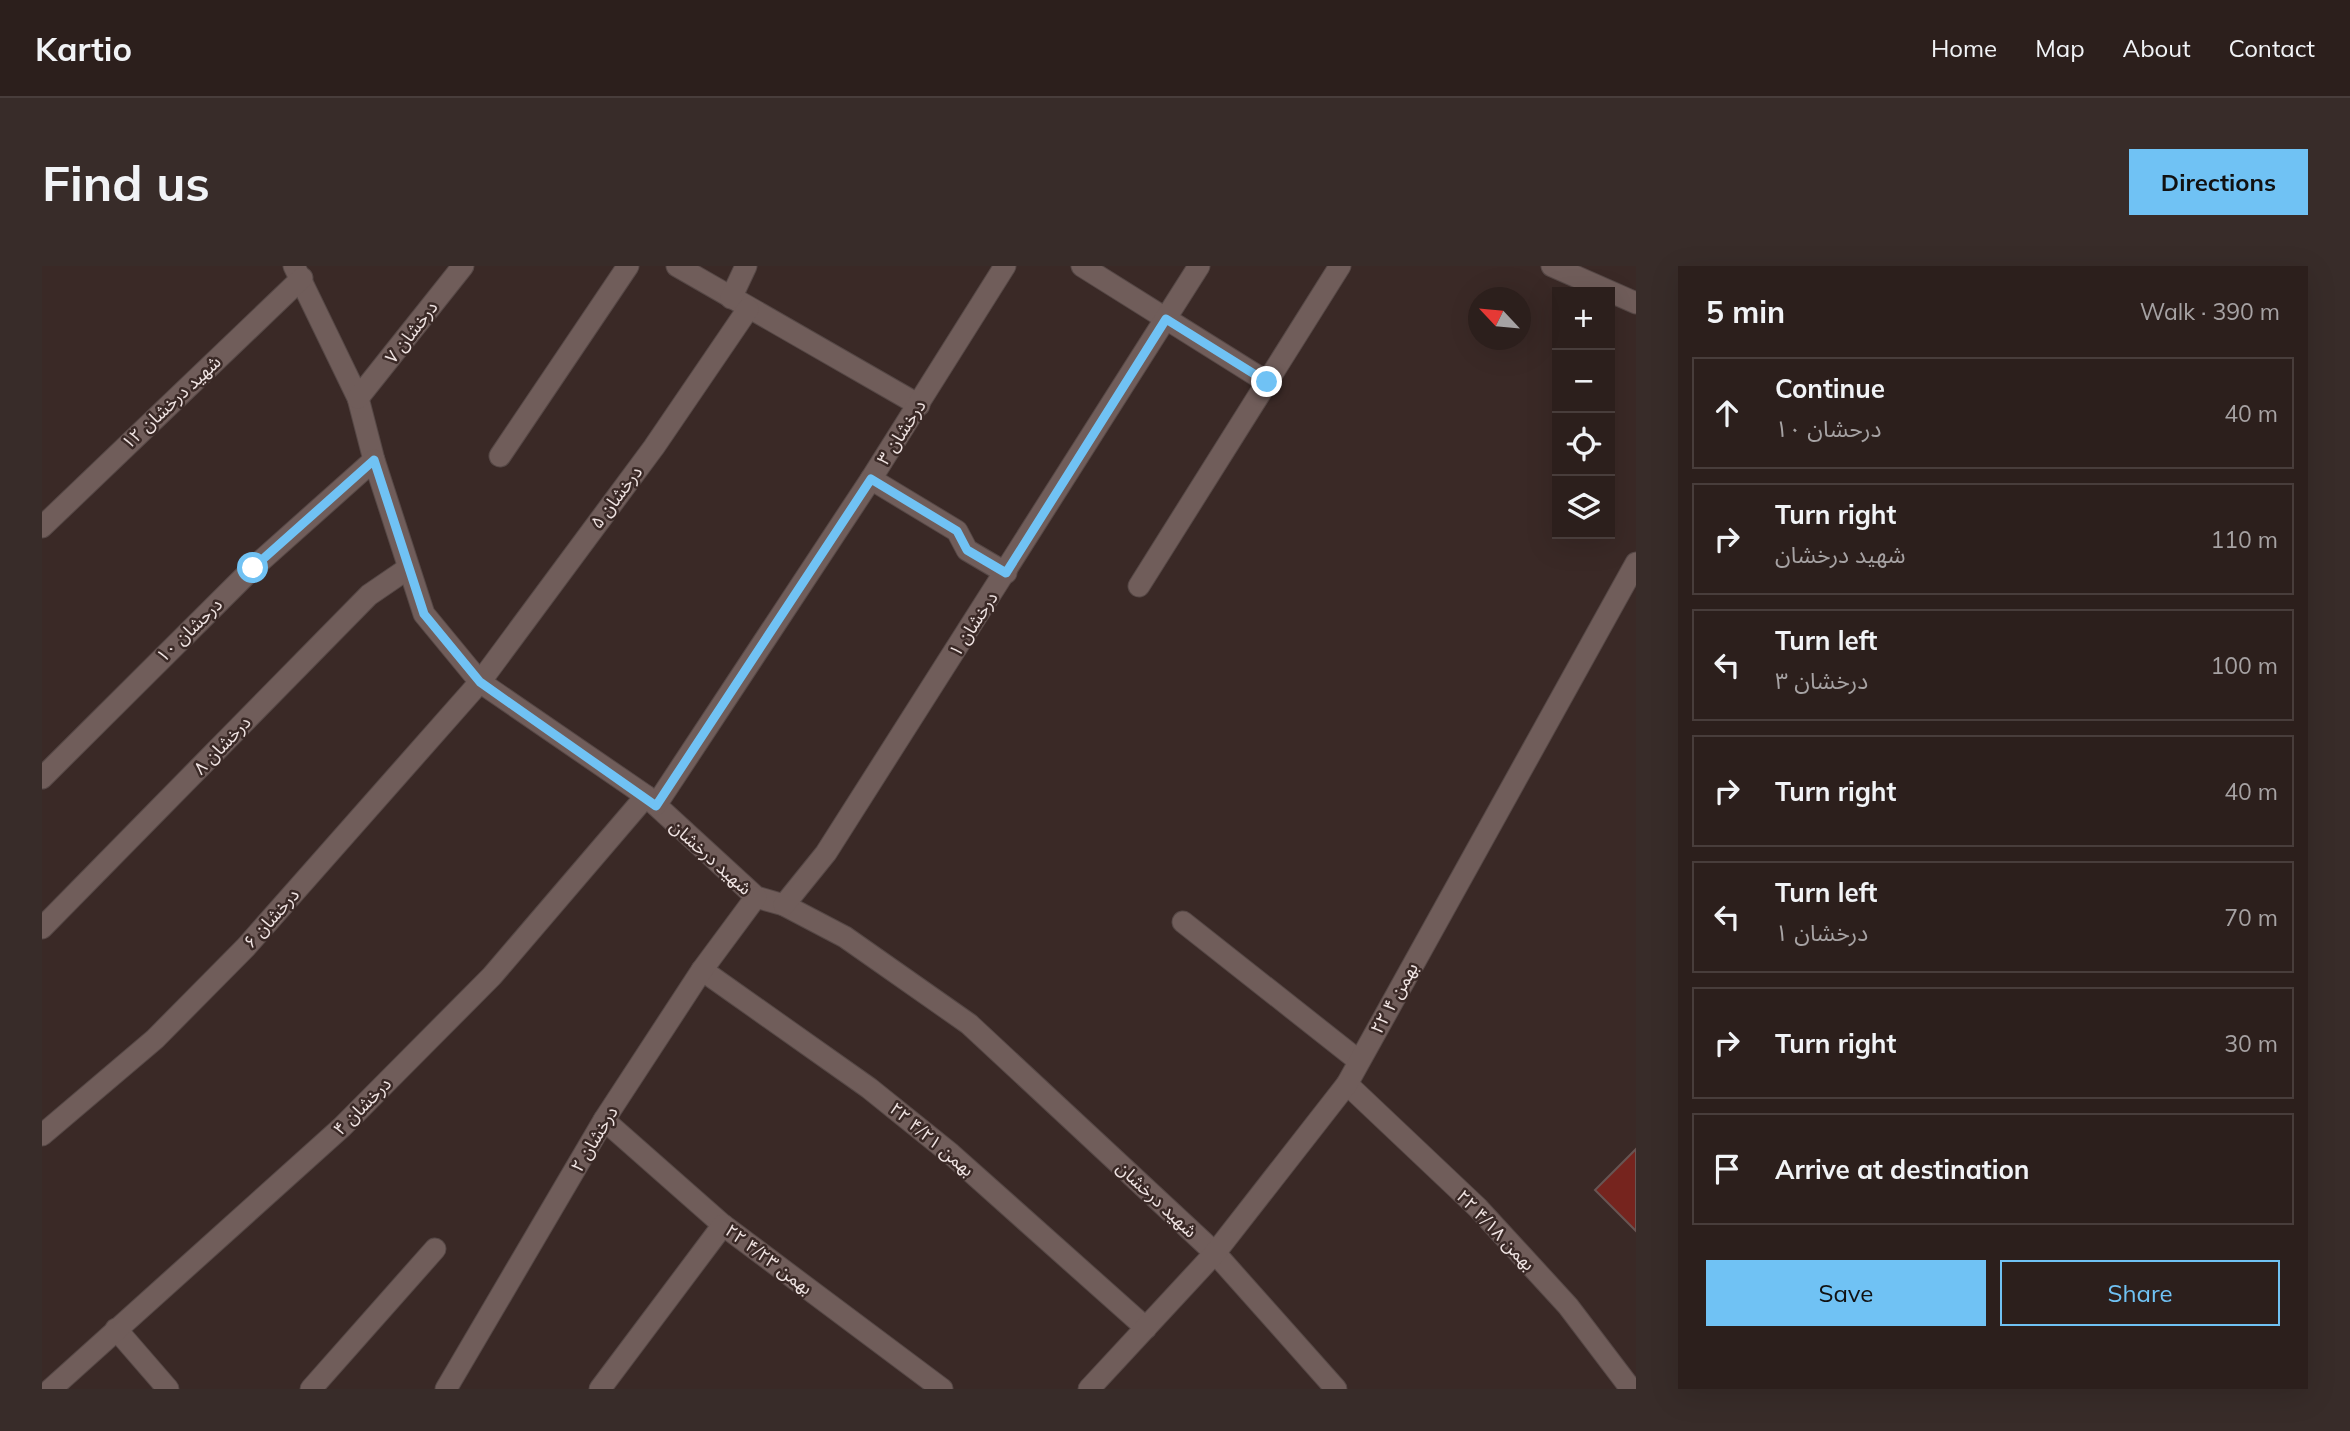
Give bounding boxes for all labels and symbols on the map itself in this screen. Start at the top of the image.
north arrow [1468,287,1531,350]
street label: درخشان ۷ [379,296,443,368]
street label: شهید درخشان ۱۲ [117,350,225,454]
route end [1251,366,1282,397]
street label: درخشان ۳ [871,395,931,469]
street label: درخشان ۵ [585,461,647,533]
route start [237,552,268,583]
street label: درخشان ۱ [943,587,1003,661]
street label: درحشان ۱۰ [151,593,227,667]
street label: درخشان ۸ [188,711,256,779]
street label: شهید درخشان [665,814,757,900]
street label: درخشان ۶ [238,883,304,953]
street label: ۲۲ بهمن ۴ [1365,958,1423,1038]
street label: درخشان ۴ [328,1072,396,1140]
street label: ۲۲ بهمن ۴/۲۱ [885,1097,979,1181]
street label: درخشان ۲ [565,1102,623,1176]
street label: شهید درخشان [1112,1156,1202,1242]
street label: ۲۲ بهمن ۴/۱۸ [1452,1185,1540,1275]
street label: ۲۲ بهمن ۴/۲۳ [721,1219,817,1299]

